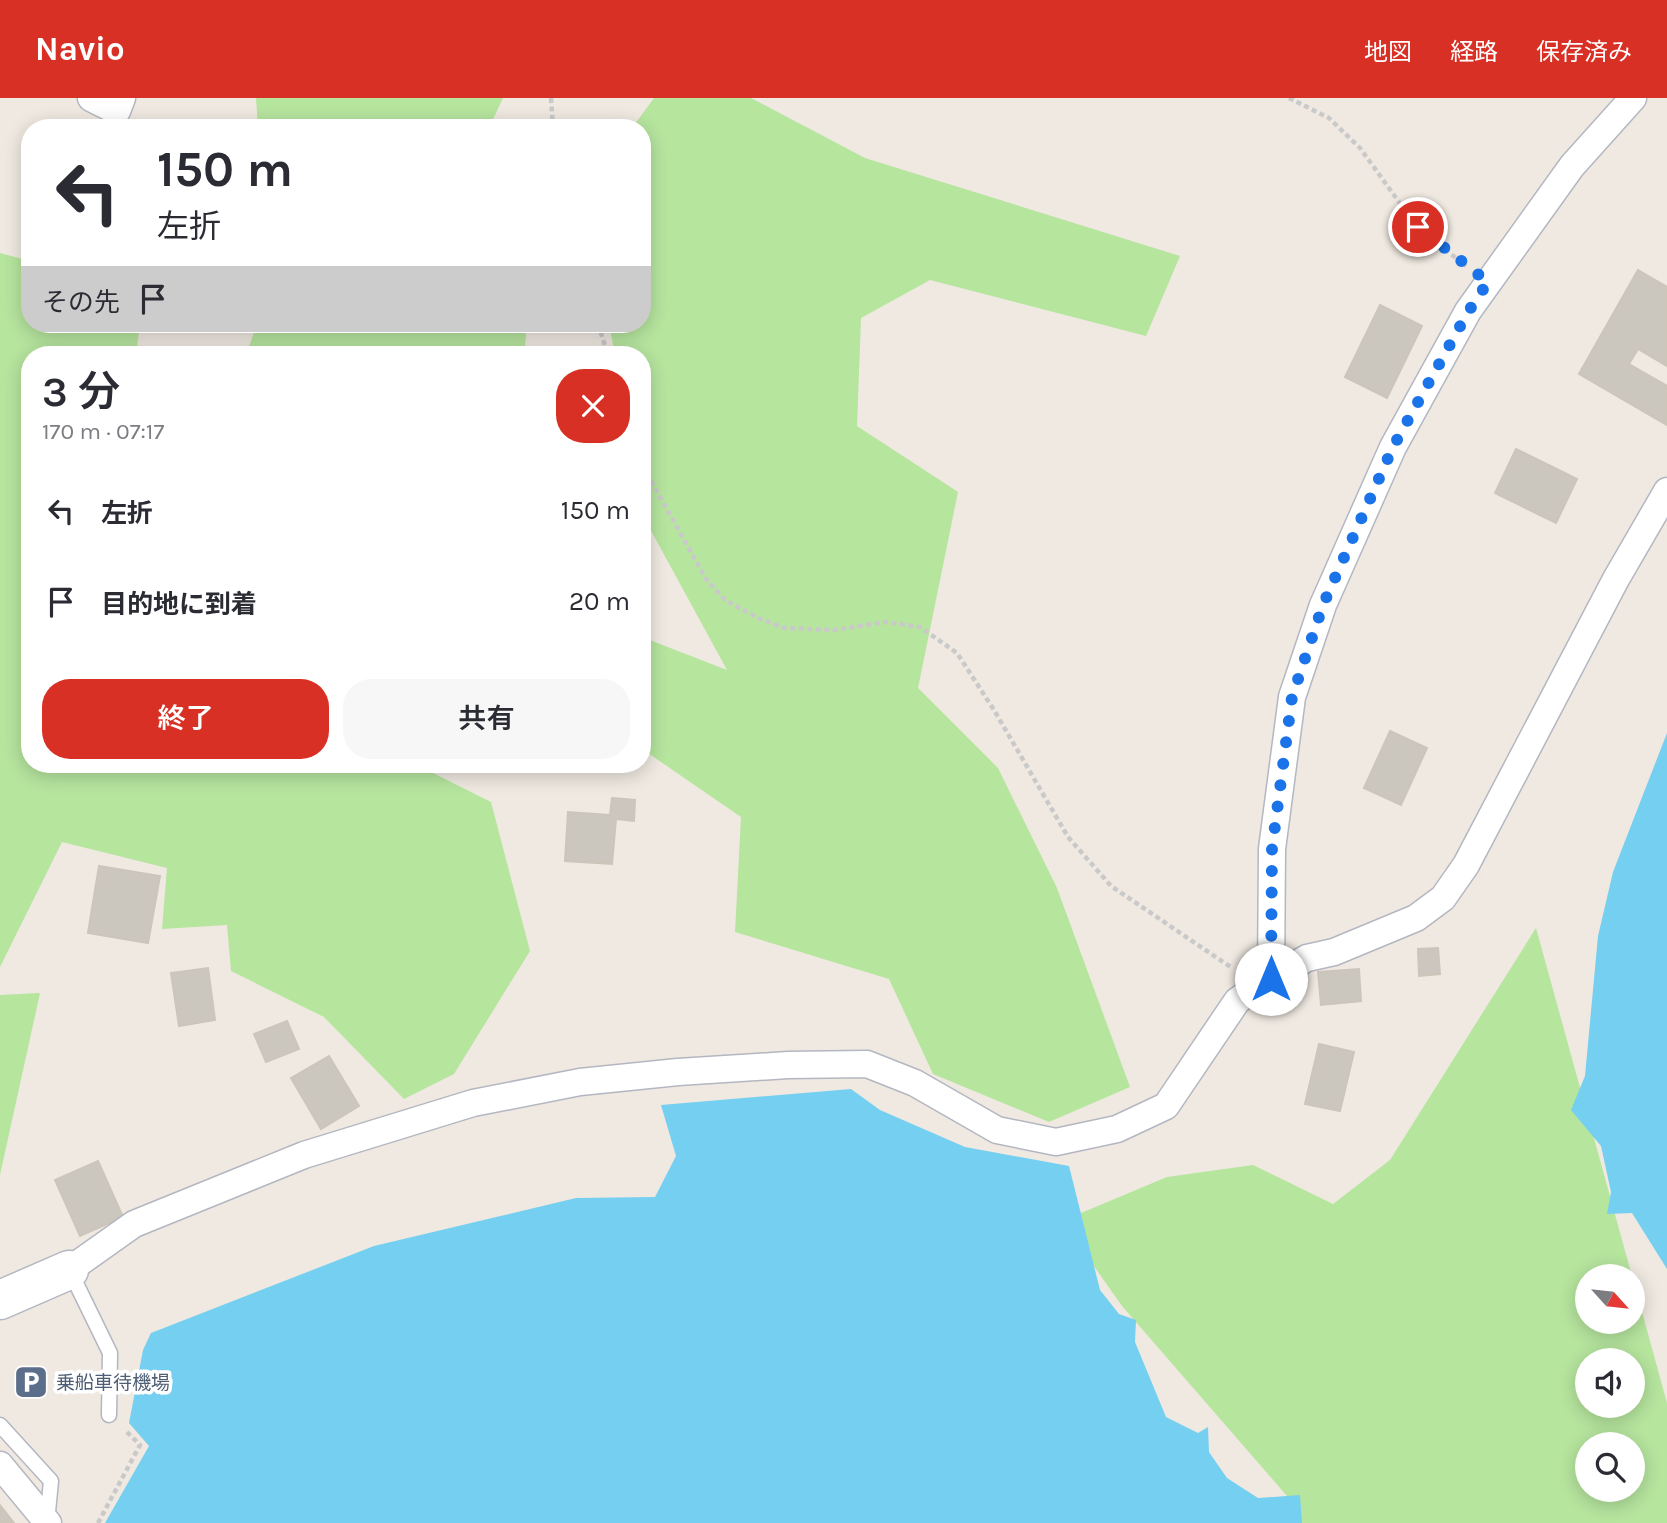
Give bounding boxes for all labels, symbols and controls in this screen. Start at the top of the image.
text: Navio [35,30,125,68]
text: 地図 [1364,38,1412,66]
text: 経路 [1450,38,1498,66]
text: 保存済み [1536,38,1632,66]
text: 150 m [157,141,293,198]
icon: left [42,147,133,238]
pin [1388,197,1448,257]
text: 左折 [157,208,221,245]
icon: arrive [1399,208,1437,246]
icon: arrive [134,280,172,318]
text: その先 [42,287,120,318]
text: 3 分 [42,367,120,417]
button: close [556,369,630,443]
text: 170 m · 07:17 [42,418,164,445]
icon: left [42,492,80,530]
text: 150 m [561,495,630,526]
text: 左折 [101,498,153,529]
icon: arrive [42,583,80,621]
text: 20 m [569,586,630,617]
text: 目的地に到着 [101,589,257,620]
button: 終了 [42,679,329,759]
button: 共有 [343,679,630,759]
position arrow [1234,942,1308,1016]
north arrow [1575,1264,1645,1334]
map controls [1575,1264,1645,1502]
button: sound [1575,1348,1645,1418]
parking icon: 乗船車待機場 [12,1363,50,1401]
place label: 乗船車待機場 [56,1372,170,1394]
button: search [1575,1432,1645,1502]

